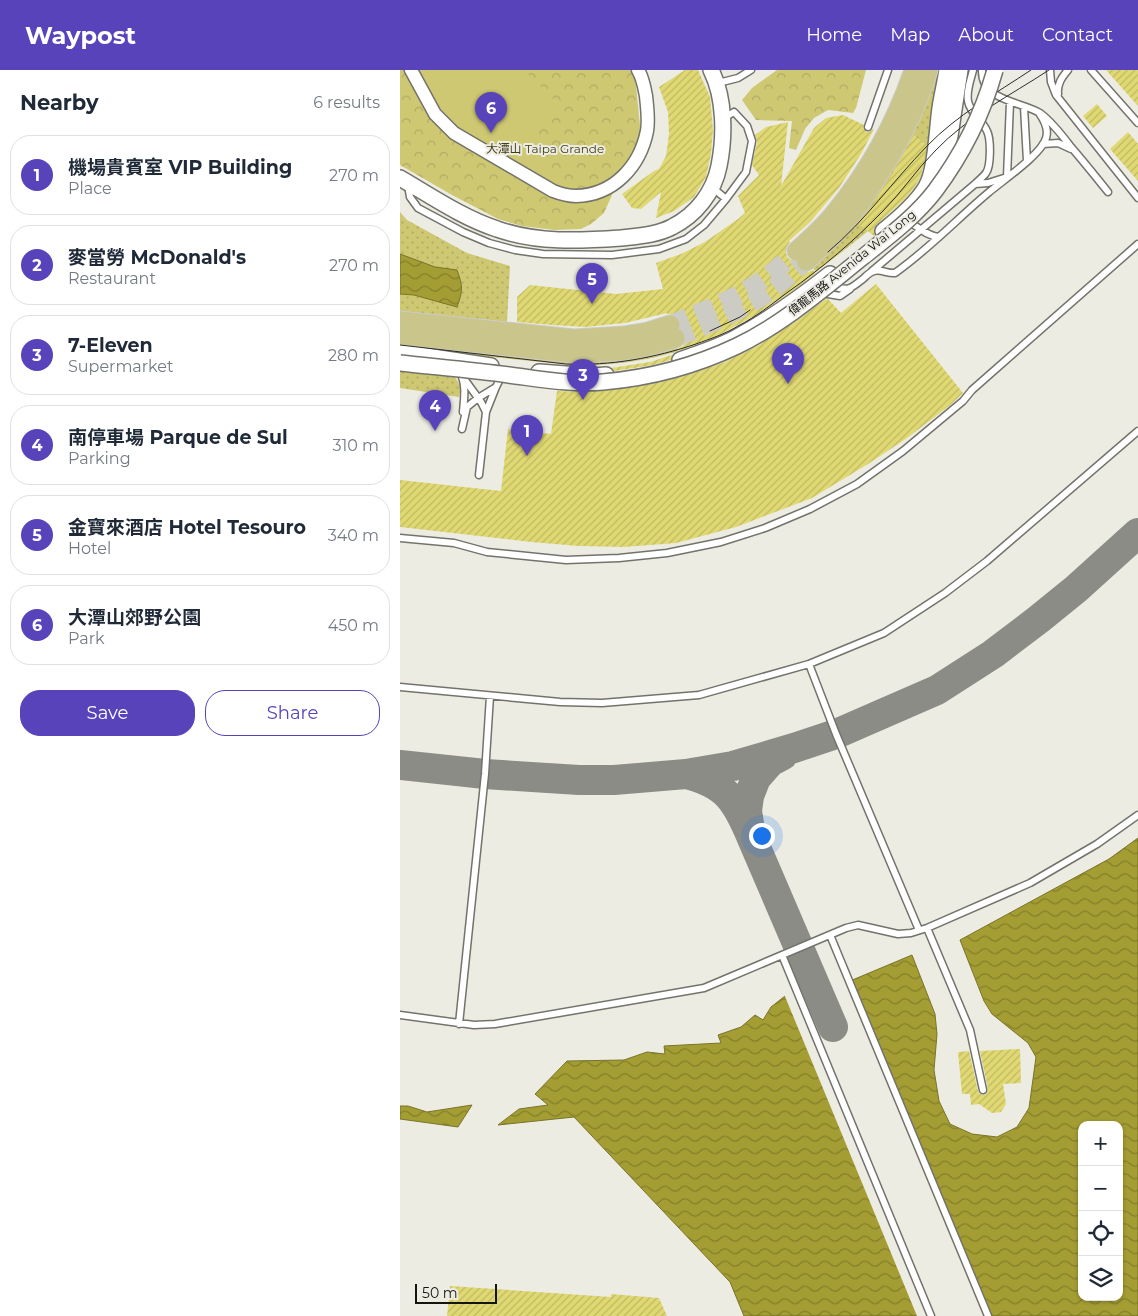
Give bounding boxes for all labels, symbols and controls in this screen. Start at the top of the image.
text: Waypost [25,21,136,50]
text: Home [806,24,862,46]
text: Map [890,24,930,46]
text: About [958,24,1014,46]
text: Contact [1042,24,1113,46]
text: Nearby [20,90,99,115]
pin: 6 [475,92,507,133]
text: 6 results [313,93,380,112]
park label: 大潭山 Taipa Grande [486,141,604,156]
text: 機場貴賓室 VIP Building [68,156,292,179]
text: 1 [34,166,40,185]
text: 270 m [329,166,379,185]
text: Place [68,179,112,198]
street label: 偉龍馬路 Avenida Wai Long [785,207,918,319]
text: 麥當勞 McDonald's [68,246,246,269]
text: 2 [32,256,42,275]
text: 270 m [329,256,379,275]
pin: 5 [576,263,608,304]
text: Restaurant [68,269,156,288]
text: 7-Eleven [68,334,153,357]
pin: 2 [772,343,804,384]
text: 3 [32,346,42,365]
text: 280 m [328,346,379,365]
text: Supermarket [68,357,174,376]
pin: 3 [567,359,599,400]
pin: 4 [419,390,451,431]
pin: 1 [511,415,543,456]
text: 南停車場 Parque de Sul [68,426,288,449]
text: 4 [31,436,43,455]
text: 310 m [332,436,379,455]
text: Parking [68,449,131,468]
text: 金寶來酒店 Hotel Tesouro [68,516,306,539]
text: 5 [32,526,42,545]
text: 340 m [328,526,379,545]
text: Hotel [68,539,111,558]
text: 大潭山郊野公園 [68,606,201,629]
text: 6 [32,616,42,635]
text: 450 m [328,616,379,635]
text: Park [68,629,105,648]
button: Save [20,690,195,736]
button: Share [205,690,380,736]
your location [749,823,775,849]
map controls [1078,1121,1123,1301]
button: + [1078,1121,1123,1166]
button: − [1078,1166,1123,1211]
button: locate [1078,1211,1123,1256]
button: layers [1078,1256,1123,1301]
scale bar [415,1281,498,1304]
text: 50 m [422,1284,458,1302]

